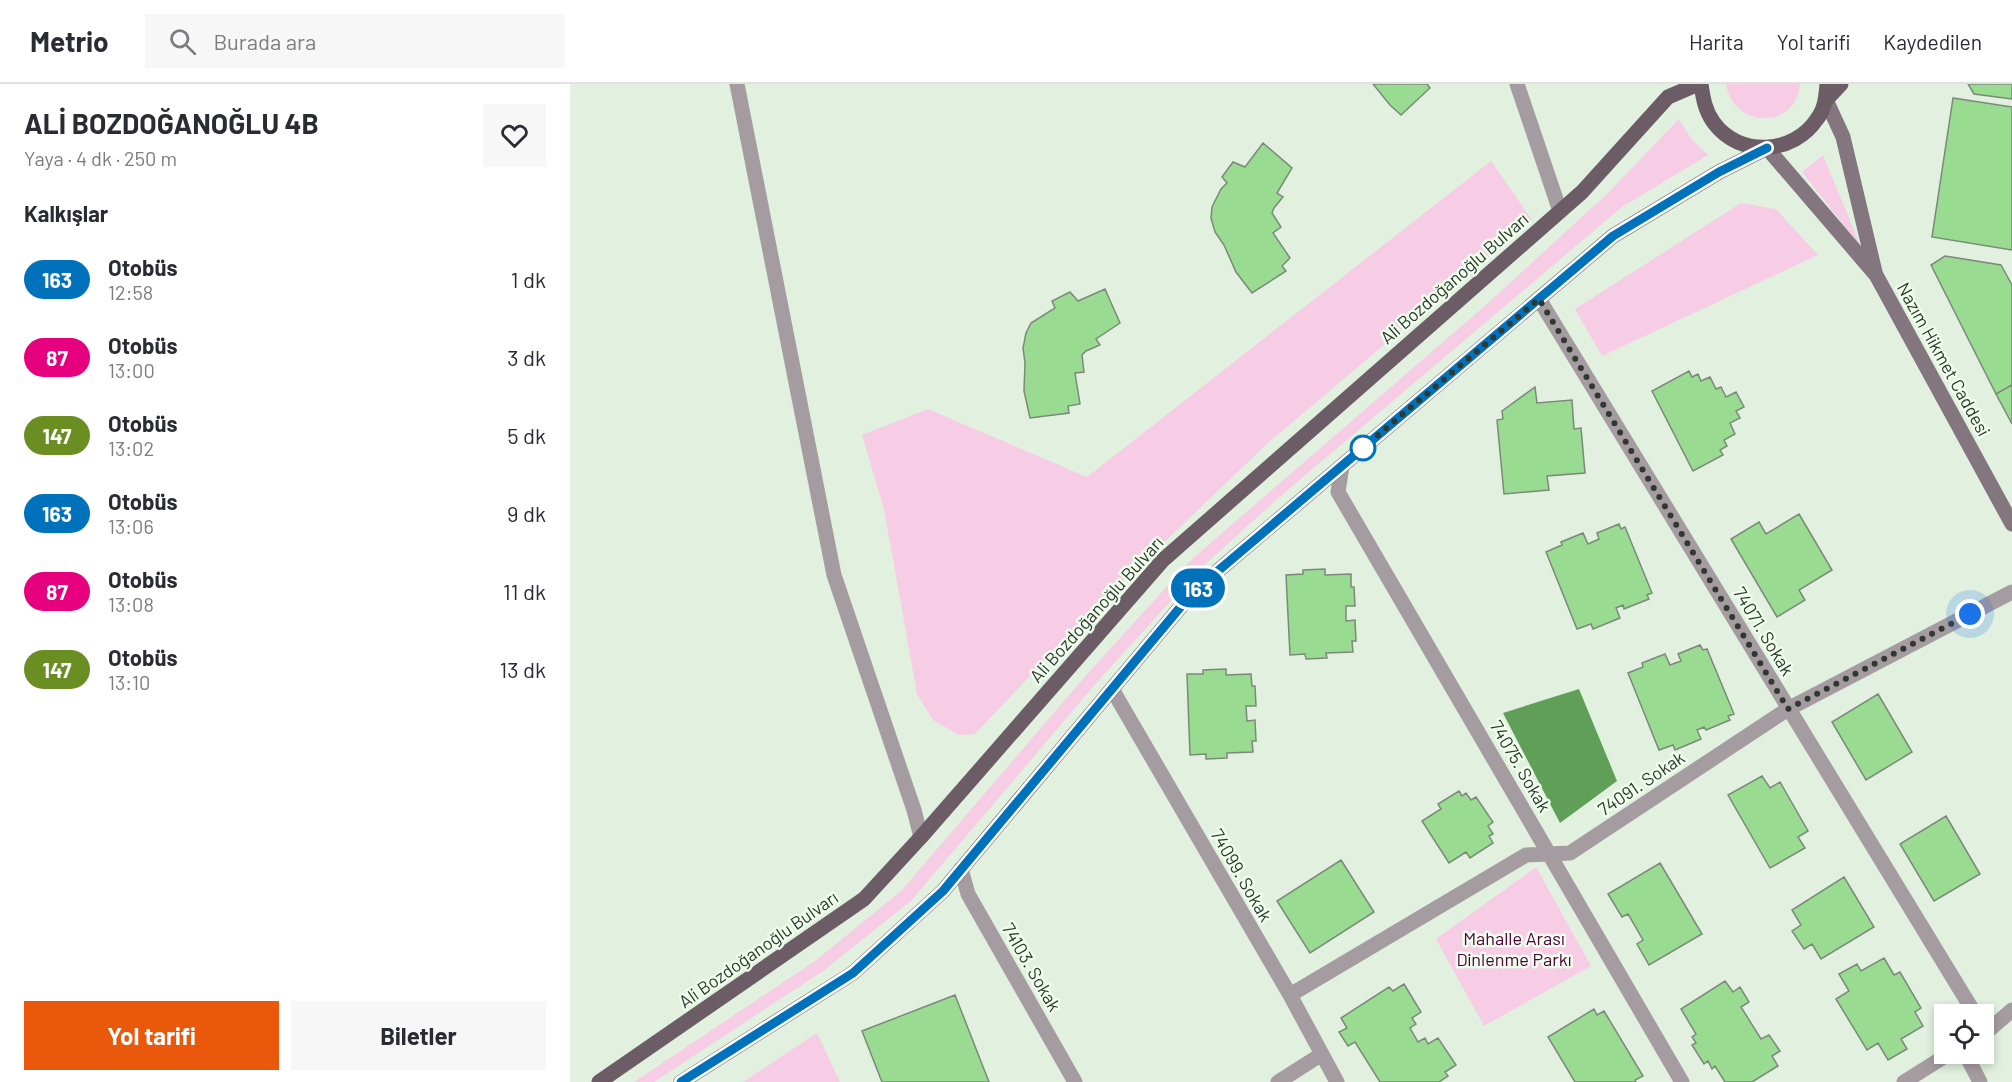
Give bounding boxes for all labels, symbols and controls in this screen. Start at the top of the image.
search box [145,14,565,68]
text: Metrio [30,24,109,58]
icon: search [166,25,199,58]
text: Burada ara [214,28,316,54]
text: Harita [1689,29,1744,54]
text: Yol tarifi [1777,29,1850,54]
text: Kaydedilen [1883,29,1982,54]
button: heart [483,104,546,167]
text: ALİ BOZDOĞANOĞLU 4B [24,106,319,140]
text: Yaya · 4 dk · 250 m [24,146,177,170]
text: Kalkışlar [24,200,108,226]
street label: Ali Bozdoğanoğlu Bulvarı [1375,208,1533,348]
text: Otobüs [108,254,178,280]
text: 1 dk [511,266,546,292]
text: 163 [42,267,72,292]
street label: Nazım Hikmet Caddesi [1893,278,1995,440]
text: 12:58 [108,280,153,304]
text: Otobüs [108,332,178,358]
text: 3 dk [507,344,546,370]
text: 87 [46,345,68,370]
text: 13:00 [108,358,155,382]
text: Otobüs [108,410,178,436]
text: 5 dk [507,422,546,448]
text: 147 [42,423,72,448]
unlabelled marker [1350,435,1376,461]
text: 13:02 [108,436,154,460]
text: Otobüs [108,488,178,514]
text: 9 dk [507,500,546,526]
text: 163 [42,501,72,526]
text: 13:06 [108,514,154,538]
street label: Ali Bozdoğanoğlu Bulvarı [1025,531,1167,687]
text: Otobüs [108,566,178,592]
line badge: 163 [1164,568,1232,608]
text: 163 [1183,576,1213,601]
text: 11 dk [503,578,546,604]
text: 87 [46,579,68,604]
street label: 74071. Sokak [1729,583,1799,679]
text: 13:08 [108,592,154,616]
your location [1955,599,1985,629]
text: Otobüs [108,644,178,670]
text: 13 dk [500,656,546,682]
text: 147 [42,657,72,682]
text: 13:10 [108,670,150,694]
street label: 74075. Sokak [1486,716,1556,816]
street label: 74091. Sokak [1593,746,1689,820]
street label: 74099. Sokak [1207,825,1277,925]
street label: Ali Bozdoğanoğlu Bulvarı [674,886,842,1012]
street label: 74103. Sokak [998,919,1066,1015]
park label: Mahalle Arası Dinlenme Parkı [1456,927,1572,970]
button: Yol tarifi [24,1001,279,1070]
button: Biletler [291,1001,546,1070]
map controls [1934,1004,1994,1064]
button: locate [1934,1004,1994,1064]

